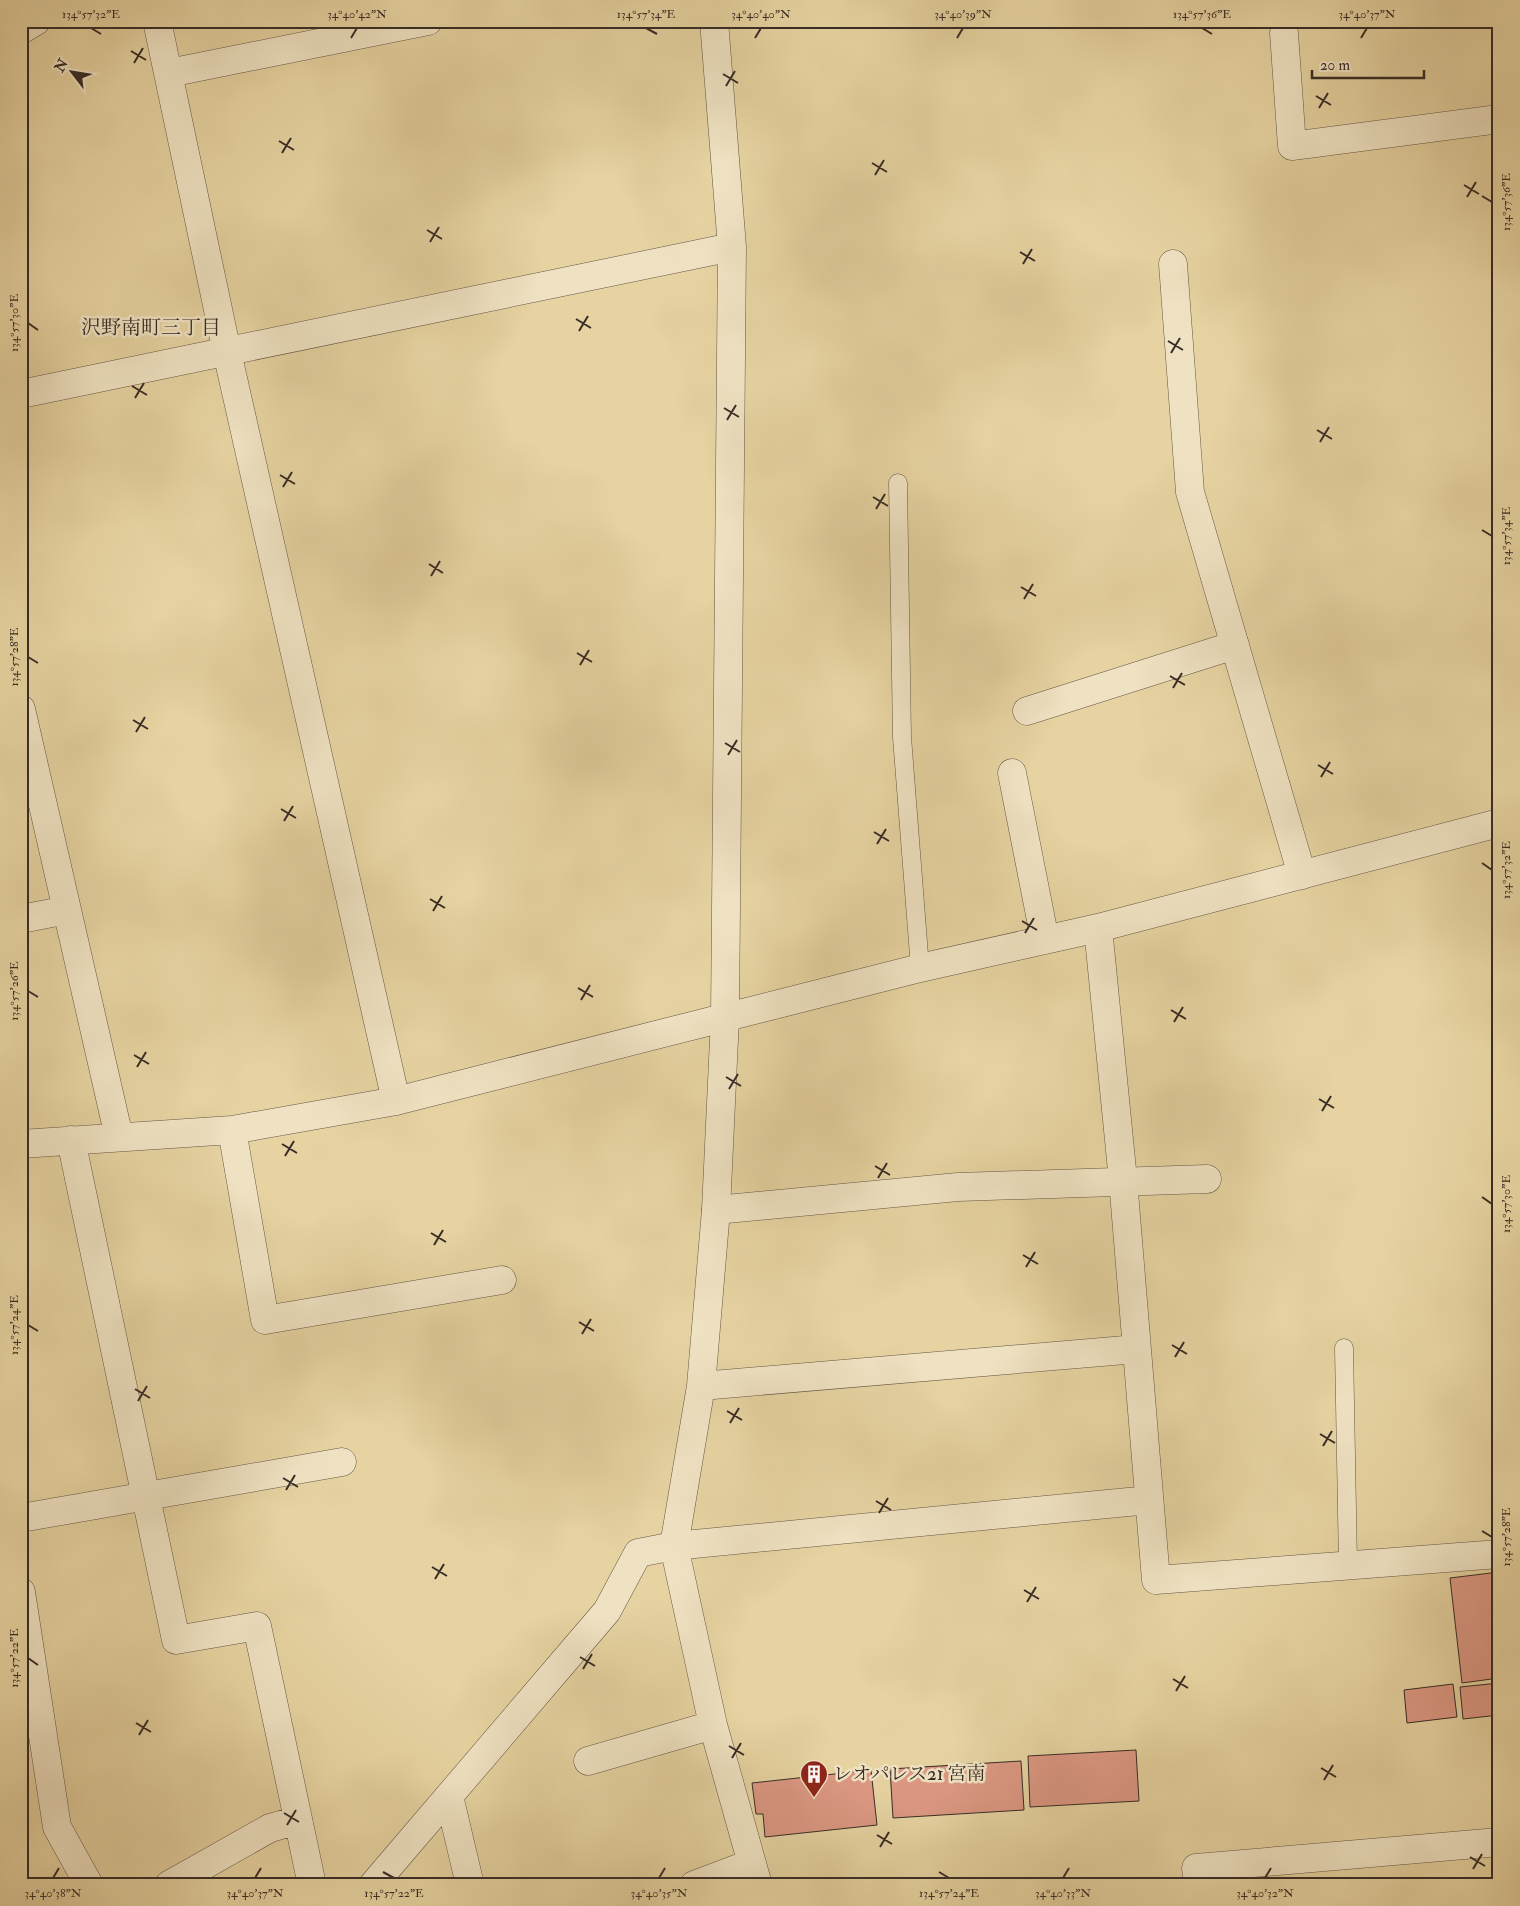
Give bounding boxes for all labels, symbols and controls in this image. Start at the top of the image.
text: 134°57'32"E [62,7,120,22]
text: 34°40'42"N [327,7,387,22]
text: 134°57'34"E [617,7,676,22]
text: 34°40'40"N [731,7,791,22]
text: 34°40'39"N [934,7,992,22]
text: 134°57'36"E [1173,7,1231,22]
text: 34°40'37"N [1338,7,1396,22]
north arrow [48,48,98,98]
scale bar [1312,48,1425,80]
text: N [50,55,72,76]
text: 20 m [1320,56,1350,75]
text: 134°57'36"E [1499,173,1514,231]
text: 134°57'30"E [7,294,22,352]
district label: 沢野南町三丁目 [81,315,221,340]
text: 134°57'34"E [1499,506,1514,565]
text: 134°57'28"E [7,627,22,687]
text: 134°57'32"E [1499,841,1514,899]
text: 134°57'26"E [7,961,22,1021]
text: 134°57'30"E [1499,1175,1514,1233]
text: 134°57'24"E [7,1295,22,1355]
text: 134°57'28"E [1499,1507,1514,1567]
text: 134°57'22"E [7,1628,22,1688]
building icon: レオパレス21 宮南 [799,1759,829,1798]
place label: レオパレス21 宮南 [833,1762,985,1786]
text: 34°40'38"N [24,1886,82,1901]
text: 34°40'37"N [226,1886,284,1901]
text: 134°57'22"E [364,1886,424,1901]
text: 34°40'35"N [631,1886,688,1901]
text: 134°57'24"E [919,1886,979,1901]
text: 34°40'33"N [1035,1886,1091,1901]
text: 34°40'32"N [1236,1886,1294,1901]

